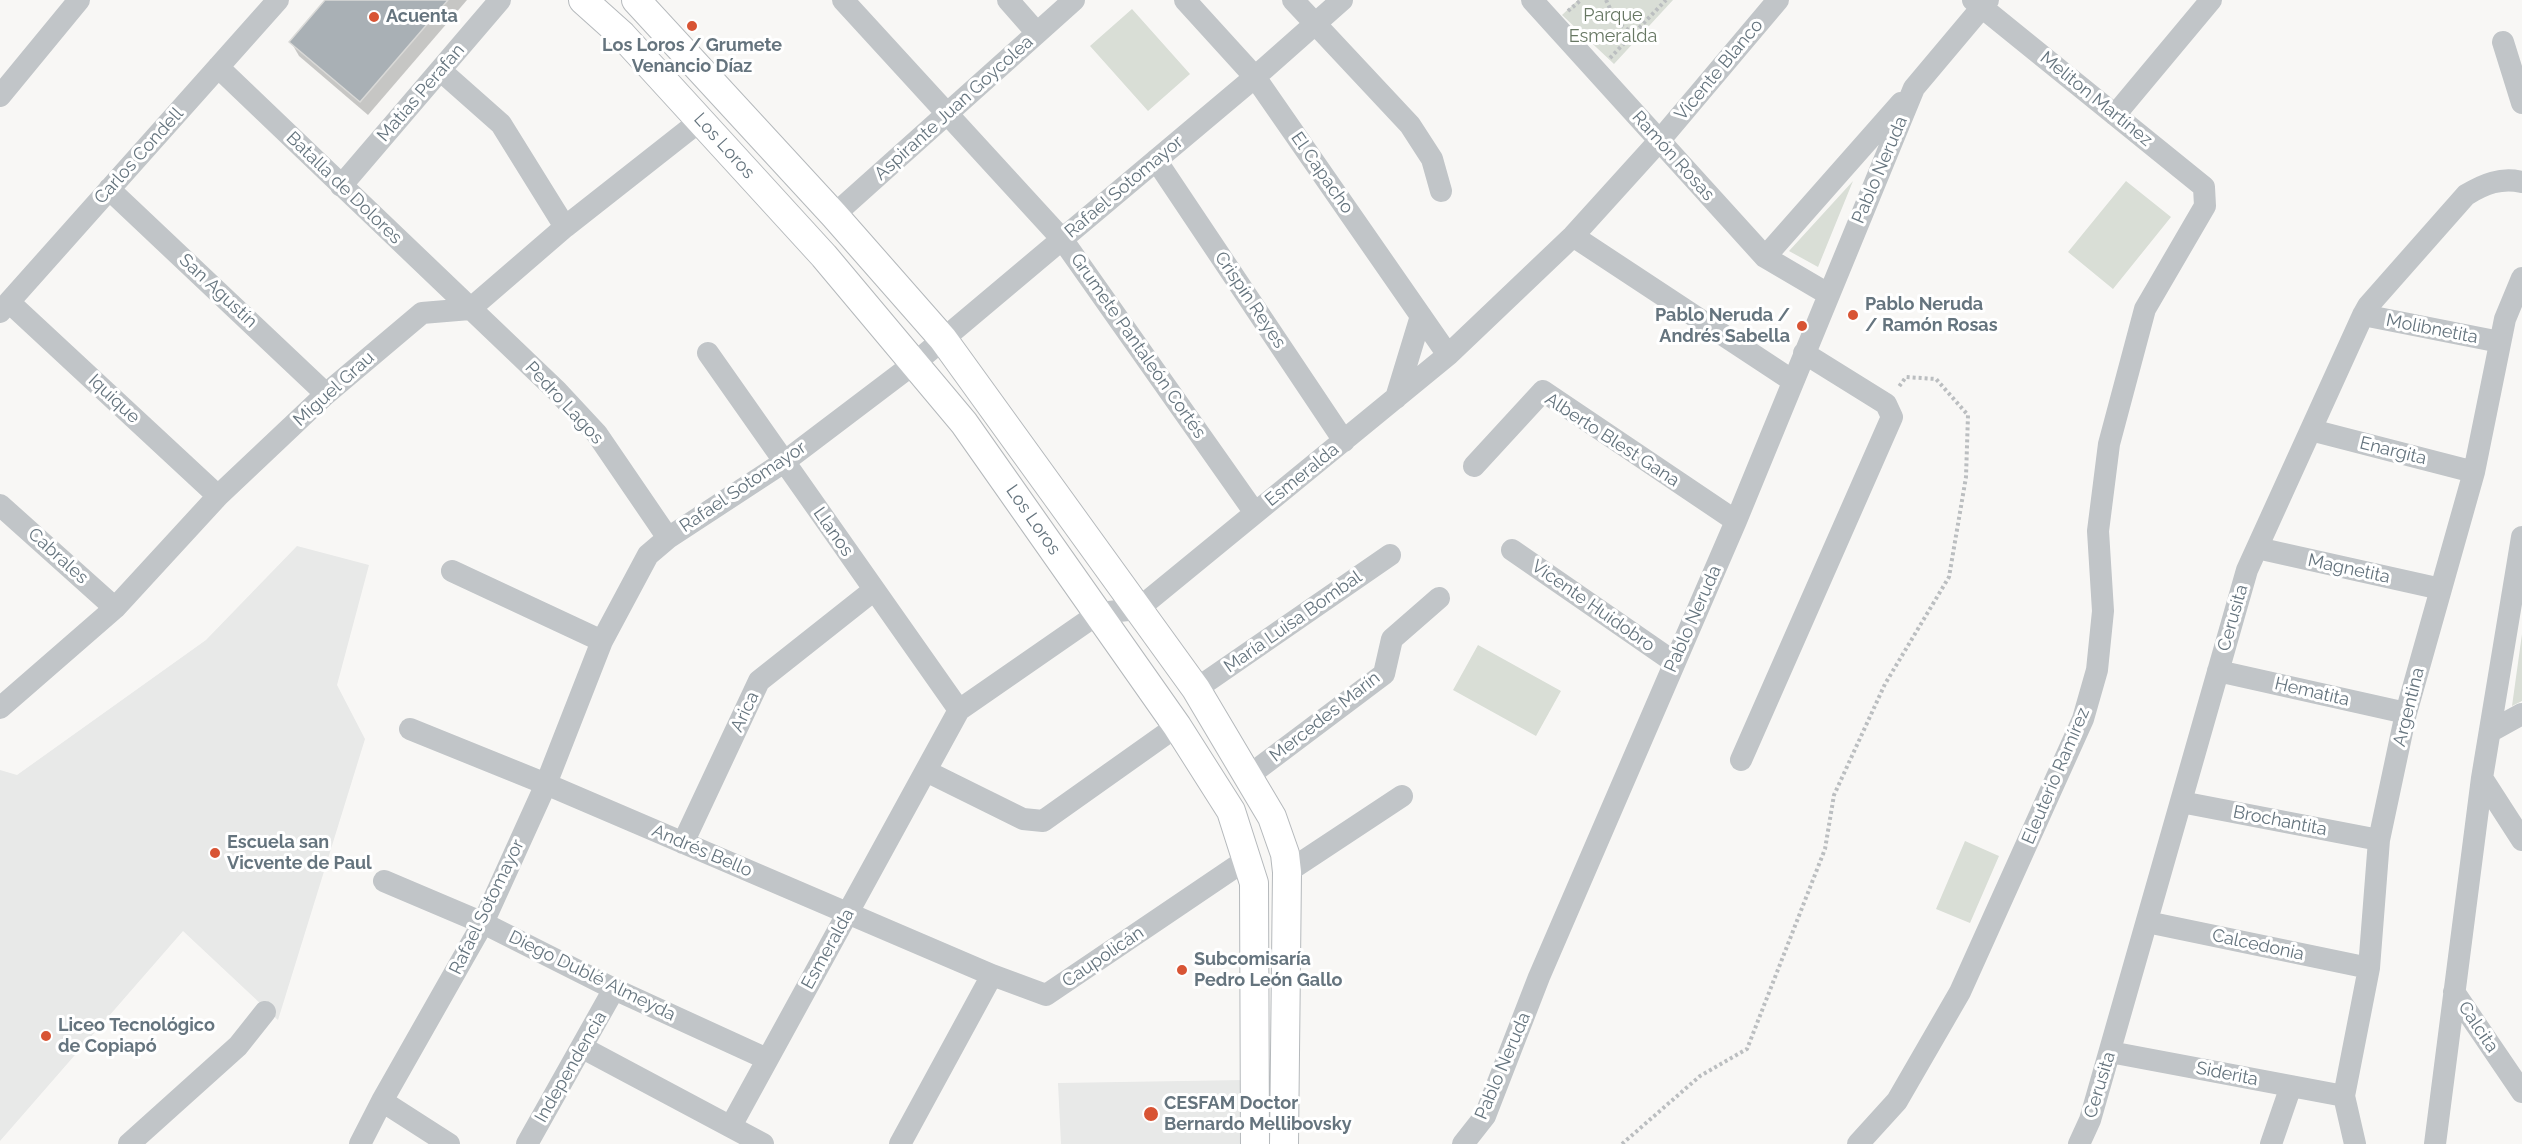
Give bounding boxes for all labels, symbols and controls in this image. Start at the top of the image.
park label: Parque Esmeralda [1569,5,1657,48]
place label: Acuenta [386,6,458,28]
marker: Acuenta [367,10,381,24]
street label: Vicente Blanco [1670,15,1768,125]
marker: Los Loros / Grumete Venancio Díaz [685,19,699,33]
street label: Aspirante Juan Goycolea [870,31,1038,185]
place label: Los Loros / Grumete Venancio Díaz [602,35,782,78]
street label: Matías Perafan [373,40,469,146]
street label: Meliton Martínez [2035,47,2157,151]
street label: Carlos Condell [90,103,188,209]
street label: Ramón Rosas [1627,107,1719,205]
street label: Los Loros [689,109,759,183]
street label: Pablo Neruda [1848,113,1912,227]
street label: Batalla de Dolores [282,127,406,249]
street label: El Capacho [1286,128,1358,218]
street label: Rafael Sotomayor [1060,131,1188,243]
street label: Crispín Reyes [1210,248,1290,352]
street label: San Agustín [175,249,261,333]
street label: Grumete Pantaleón Cortés [1066,249,1210,443]
place label: Pablo Neruda / Ramón Rosas [1865,294,1998,336]
place label: Pablo Neruda / Andrés Sabella [1655,305,1790,348]
marker: Pablo Neruda / Ramón Rosas [1846,308,1860,322]
street label: Molibnetita [2384,310,2480,348]
marker: Pablo Neruda / Andrés Sabella [1795,319,1809,333]
street label: Miguel Grau [289,347,379,431]
street label: Pedro Lagos [520,357,608,449]
street label: Iquique [84,370,144,428]
street label: Alberto Blest Gana [1541,388,1683,492]
street label: Enargita [2357,432,2429,470]
street label: Rafael Sotomayor [676,437,810,537]
street label: Esmeralda [1261,439,1343,511]
street label: Los Loros [1001,481,1065,559]
street label: Llanos [808,503,858,561]
street label: Cabrales [23,523,93,589]
street label: Magnetita [2306,550,2392,588]
street label: Vicente Huidobro [1527,555,1659,657]
street label: Pablo Neruda [1660,562,1726,676]
street label: María Luisa Bombal [1220,566,1366,678]
street label: Cerusita [2213,582,2253,654]
street label: Argentina [2389,665,2429,749]
street label: Mercedes Marín [1266,667,1384,767]
street label: Hematita [2273,673,2351,711]
street label: Arica [726,688,764,736]
street label: Eleuterio Ramírez [2017,704,2095,848]
street label: Brochantita [2231,801,2329,841]
street label: Andrés Bello [649,820,755,882]
place label: Escuela san Vicvente de Paul [227,832,372,874]
street label: Rafael Sotomayor [445,836,529,978]
marker: Escuela san Vicvente de Paul [208,846,222,860]
street label: Esmeralda [797,905,859,993]
street label: Caupolicán [1058,922,1148,992]
street label: Calcedonia [2210,925,2306,965]
street label: Diego Dublé Almeyda [505,926,679,1026]
place label: Subcomisaría Pedro León Gallo [1194,949,1343,992]
marker: Subcomisaría Pedro León Gallo [1175,963,1189,977]
street label: Calcita [2453,997,2503,1057]
street label: Independencia [530,1008,612,1126]
street label: Pablo Neruda [1471,1009,1535,1123]
place label: Liceo Tecnológico de Copiapó [58,1015,215,1058]
marker: Liceo Tecnológico de Copiapó [39,1029,53,1043]
street label: Cerusita [2080,1049,2120,1121]
street label: Siderita [2194,1057,2260,1091]
place label: CESFAM Doctor Bernardo Mellibovsky [1164,1093,1352,1136]
marker: CESFAM Doctor Bernardo Mellibovsky [1142,1105,1160,1123]

